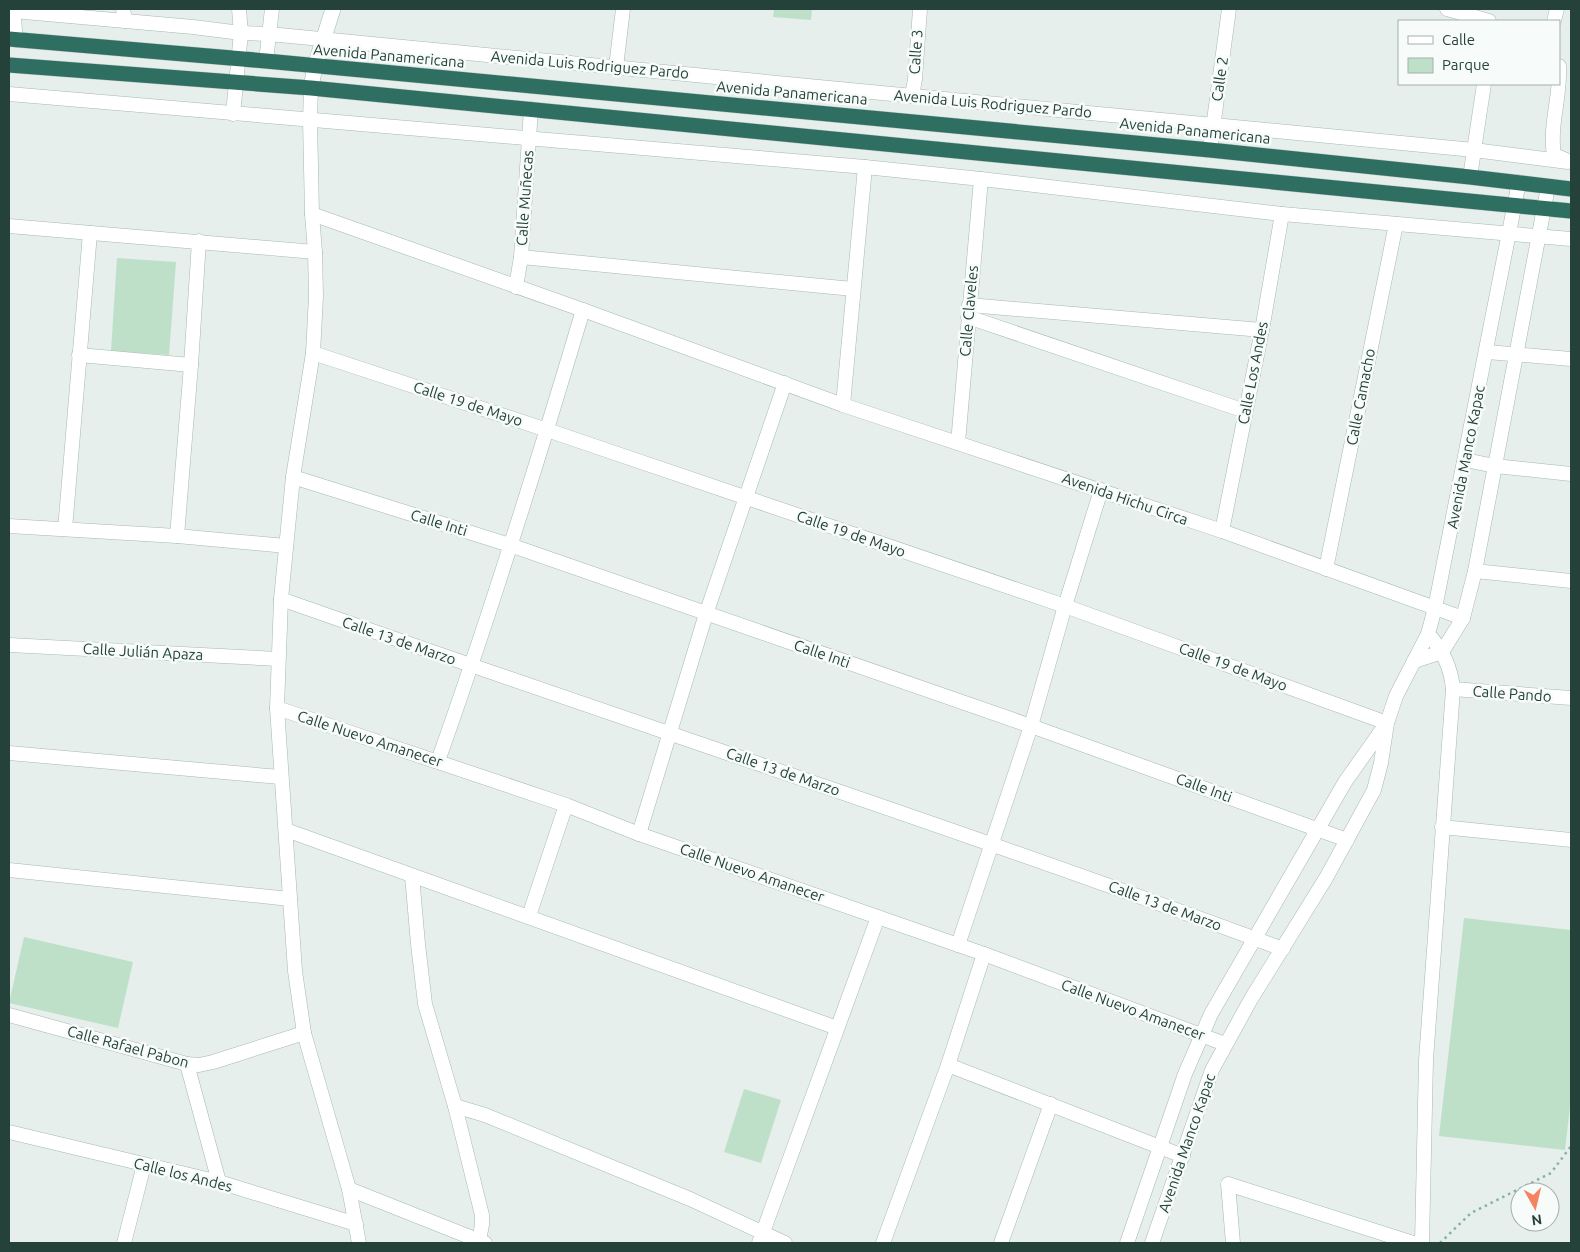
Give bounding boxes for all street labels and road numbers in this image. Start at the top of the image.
street label: Calle 3 [905,29,926,75]
street label: Avenida Panamericana [313,40,465,71]
street label: Avenida Luis Rodriguez Pardo [490,47,690,82]
street label: Calle 2 [1208,55,1231,102]
street label: Avenida Panamericana [716,77,868,108]
street label: Avenida Luis Rodriguez Pardo [893,86,1093,121]
street label: Avenida Panamericana [1119,114,1271,147]
street label: Calle Muñecas [513,149,536,246]
street label: Calle Claveles [956,265,981,357]
street label: Calle Los Andes [1234,320,1271,426]
street label: Calle Camacho [1343,347,1378,447]
street label: Calle 19 de Mayo [411,378,525,429]
street label: Avenida Manco Kapac [1443,384,1488,530]
street label: Avenida Hichu Circa [1060,469,1190,528]
street label: Calle Inti [409,506,470,539]
street label: Calle 19 de Mayo [794,507,908,560]
street label: Calle 13 de Marzo [340,613,458,668]
street label: Calle Inti [792,636,853,671]
street label: Calle 19 de Mayo [1177,639,1290,694]
street label: Calle Julián Apaza [82,640,204,663]
street label: Calle Pando [1472,682,1552,705]
street label: Calle Nuevo Amanecer [295,707,445,770]
street label: Calle 13 de Marzo [724,744,842,799]
street label: Calle Inti [1174,770,1235,806]
street label: Calle Nuevo Amanecer [678,840,827,905]
street label: Calle 13 de Marzo [1106,877,1224,934]
street label: Calle Nuevo Amanecer [1059,976,1208,1044]
street label: Calle Rafael Pabon [65,1022,191,1071]
street label: Avenida Manco Kapac [1155,1071,1218,1215]
street label: Calle los Andes [132,1154,234,1195]

